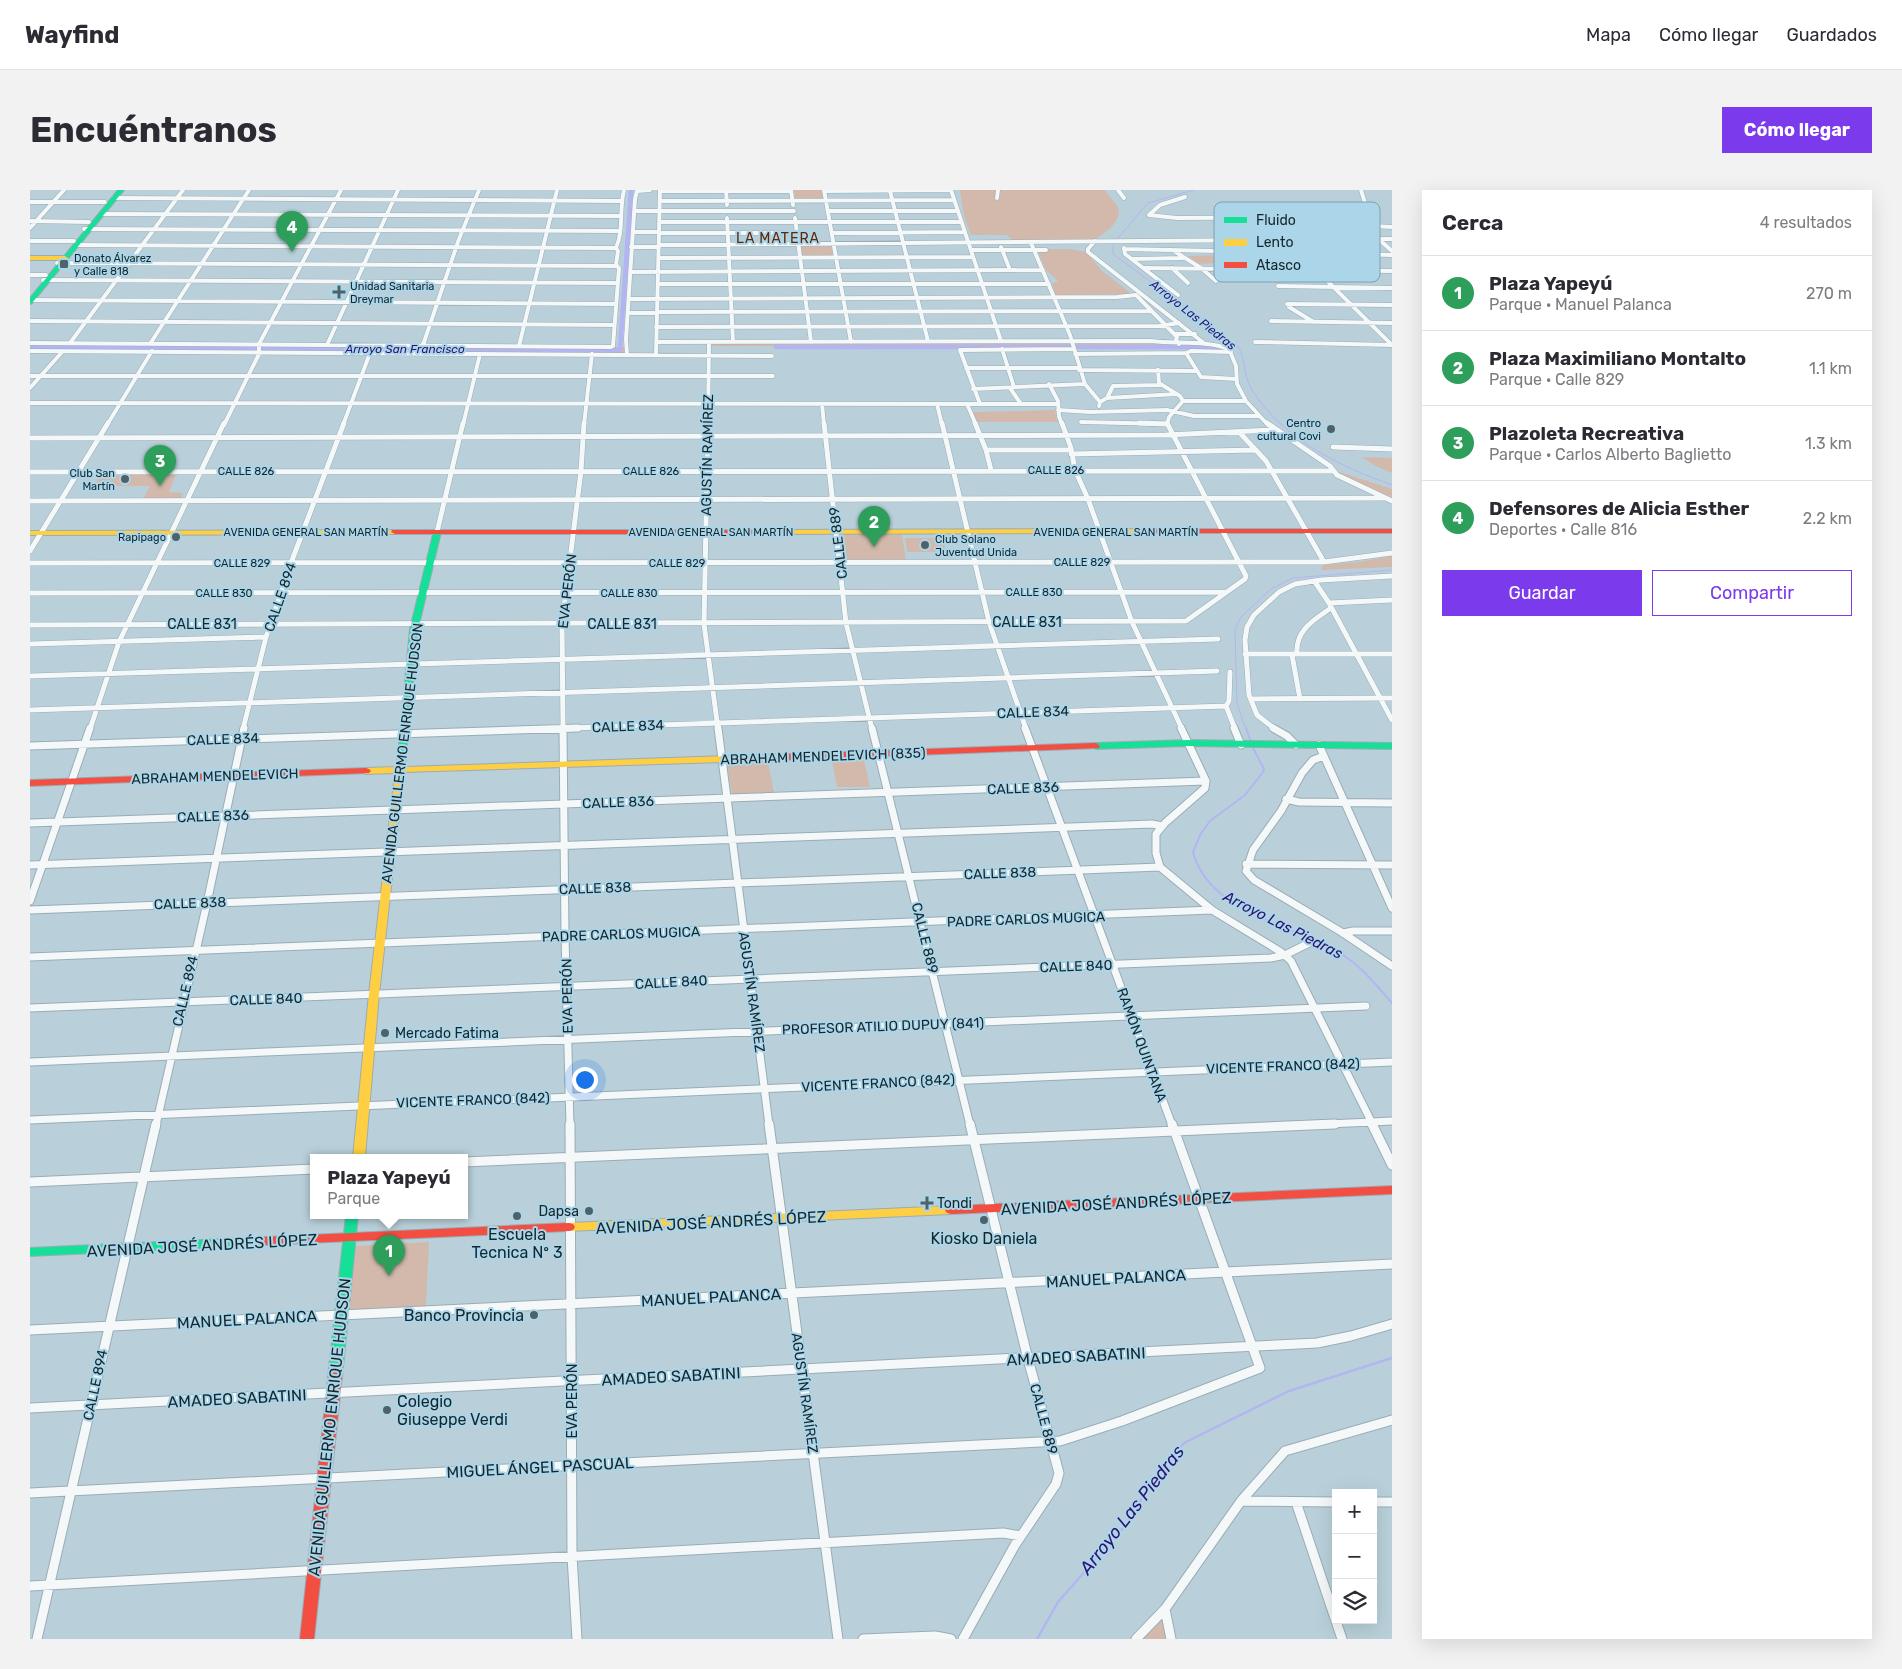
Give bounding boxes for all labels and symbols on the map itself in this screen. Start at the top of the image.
legend [1214,202,1380,282]
pin: 4 [276,211,308,252]
text: Fluido [1256,212,1296,229]
district label: LA MATERA [736,230,820,247]
text: Lento [1256,234,1293,251]
place label: Donato Álvarez y Calle 818 [74,252,152,278]
text: Atasco [1256,257,1301,274]
marker: Donato Álvarez y Calle 818 [58,258,70,270]
water label: Arroyo Las Piedras [1147,277,1239,353]
place label: Unidad Sanitaria Dreymar [350,280,434,306]
marker: Unidad Sanitaria Dreymar [332,285,346,299]
water label: Arroyo San Francisco [344,342,465,356]
street label: AGUSTÍN RAMÍREZ [697,394,717,516]
place label: Centro cultural Covi [1257,417,1321,443]
marker: Centro cultural Covi [1325,423,1337,435]
pin: 3 [144,445,176,486]
street label: CALLE 826 [1028,464,1085,477]
street label: CALLE 826 [218,465,275,478]
street label: CALLE 826 [623,465,680,478]
place label: Club San Martín [70,467,115,493]
marker: Club San Martín [119,473,131,485]
street label: CALLE 889 [826,506,851,580]
pin: 2 [858,506,890,547]
street label: AVENIDA GENERAL SAN MARTÍN [224,526,388,539]
street label: AVENIDA GENERAL SAN MARTÍN [629,526,793,539]
street label: AVENIDA GENERAL SAN MARTÍN [1034,526,1198,539]
place label: Rapipago [118,531,166,544]
marker: Rapipago [170,531,182,543]
place label: Club Solano Juventud Unida [935,533,1017,559]
marker: Club Solano Juventud Unida [919,539,931,551]
street label: EVA PERÓN [553,553,581,629]
street label: CALLE 829 [1054,556,1110,569]
street label: CALLE 829 [214,557,270,570]
street label: CALLE 829 [649,557,705,570]
street label: CALLE 894 [261,560,300,634]
street label: CALLE 830 [1006,586,1062,599]
street label: CALLE 830 [196,587,252,600]
street label: CALLE 830 [601,587,657,600]
street label: CALLE 831 [992,614,1062,631]
street label: CALLE 831 [167,616,237,633]
street label: CALLE 831 [587,616,657,633]
street label: AVENIDA GUILLERMO ENRIQUE HUDSON [378,622,427,884]
street label: CALLE 834 [997,703,1070,722]
street label: CALLE 834 [592,717,665,736]
street label: CALLE 834 [187,730,260,749]
street label: ABRAHAM MENDELEVICH (835) [720,744,926,769]
street label: ABRAHAM MENDELEVICH [131,765,299,788]
street label: CALLE 836 [987,779,1059,798]
street label: CALLE 836 [582,793,654,812]
street label: CALLE 836 [177,807,249,826]
street label: CALLE 838 [963,864,1037,883]
street label: CALLE 838 [558,879,632,898]
water label: Arroyo Las Piedras [1220,887,1346,963]
street label: CALLE 838 [153,894,227,913]
street label: CALLE 889 [908,901,942,975]
street label: PADRE CARLOS MUGICA [946,908,1106,931]
street label: PADRE CARLOS MUGICA [541,923,701,946]
street label: AGUSTÍN RAMÍREZ [735,930,769,1054]
street label: CALLE 894 [169,954,202,1028]
street label: CALLE 840 [1039,957,1113,976]
street label: EVA PERÓN [557,958,577,1034]
street label: CALLE 840 [634,972,708,993]
street label: RAMÓN QUINTANA [1113,985,1171,1105]
street label: CALLE 840 [229,990,303,1009]
street label: PROFESOR ATILIO DUPUY (841) [782,1014,984,1039]
place label: Mercado Fatima [395,1025,499,1042]
marker: Mercado Fatima [379,1027,391,1039]
street label: VICENTE FRANCO (842) [1206,1055,1360,1078]
your location [572,1067,598,1093]
street label: VICENTE FRANCO (842) [801,1071,955,1096]
street label: VICENTE FRANCO (842) [396,1089,550,1112]
street label: AVENIDA JOSÉ ANDRÉS LÓPEZ [1000,1187,1232,1219]
place label: Tondi [937,1195,972,1212]
marker: Tondi [921,1197,933,1209]
place label: Dapsa [538,1203,579,1220]
marker: Dapsa [583,1205,595,1217]
street label: AVENIDA JOSÉ ANDRÉS LÓPEZ [595,1206,827,1238]
marker: Escuela Tecnica Nº 3 [511,1210,523,1222]
marker: Kiosko Daniela [978,1214,990,1226]
place label: Escuela Tecnica Nº 3 [471,1225,563,1262]
street label: AVENIDA JOSÉ ANDRÉS LÓPEZ [86,1229,318,1261]
place label: Kiosko Daniela [931,1229,1037,1248]
pin: 1 [373,1235,405,1276]
street label: MANUEL PALANCA [1045,1265,1187,1292]
street label: AVENIDA GUILLERMO ENRIQUE HUDSON [304,1277,355,1577]
street label: MANUEL PALANCA [640,1284,782,1311]
street label: MANUEL PALANCA [176,1306,318,1333]
place label: Banco Provincia [404,1306,524,1325]
marker: Banco Provincia [528,1309,540,1321]
street label: AGUSTÍN RAMÍREZ [788,1331,822,1455]
street label: AMADEO SABATINI [1006,1343,1146,1370]
street label: CALLE 894 [80,1348,111,1422]
street label: EVA PERÓN [563,1363,581,1439]
street label: AMADEO SABATINI [601,1363,741,1390]
street label: CALLE 889 [1026,1382,1061,1456]
street label: AMADEO SABATINI [167,1385,307,1412]
place label: Colegio Giuseppe Verdi [397,1392,508,1429]
marker: Colegio Giuseppe Verdi [381,1404,393,1416]
water label: Arroyo Las Piedras [1074,1441,1189,1580]
street label: MIGUEL ÁNGEL PASCUAL [446,1453,634,1482]

